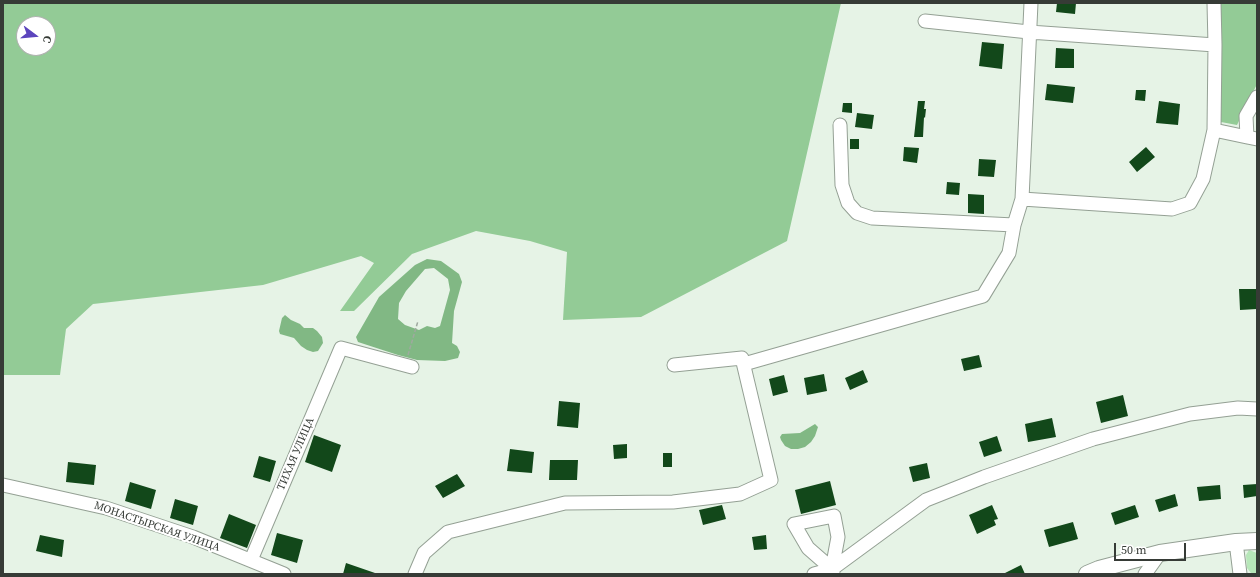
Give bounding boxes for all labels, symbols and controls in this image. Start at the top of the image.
north arrow [16,16,56,56]
text: С [39,34,55,45]
street label: ТИХАЯ УЛИЦА [275,415,317,493]
street label: МОНАСТЫРСКАЯ УЛИЦА [92,499,222,555]
scale bar [1116,535,1188,561]
text: 50 m [1121,542,1147,558]

